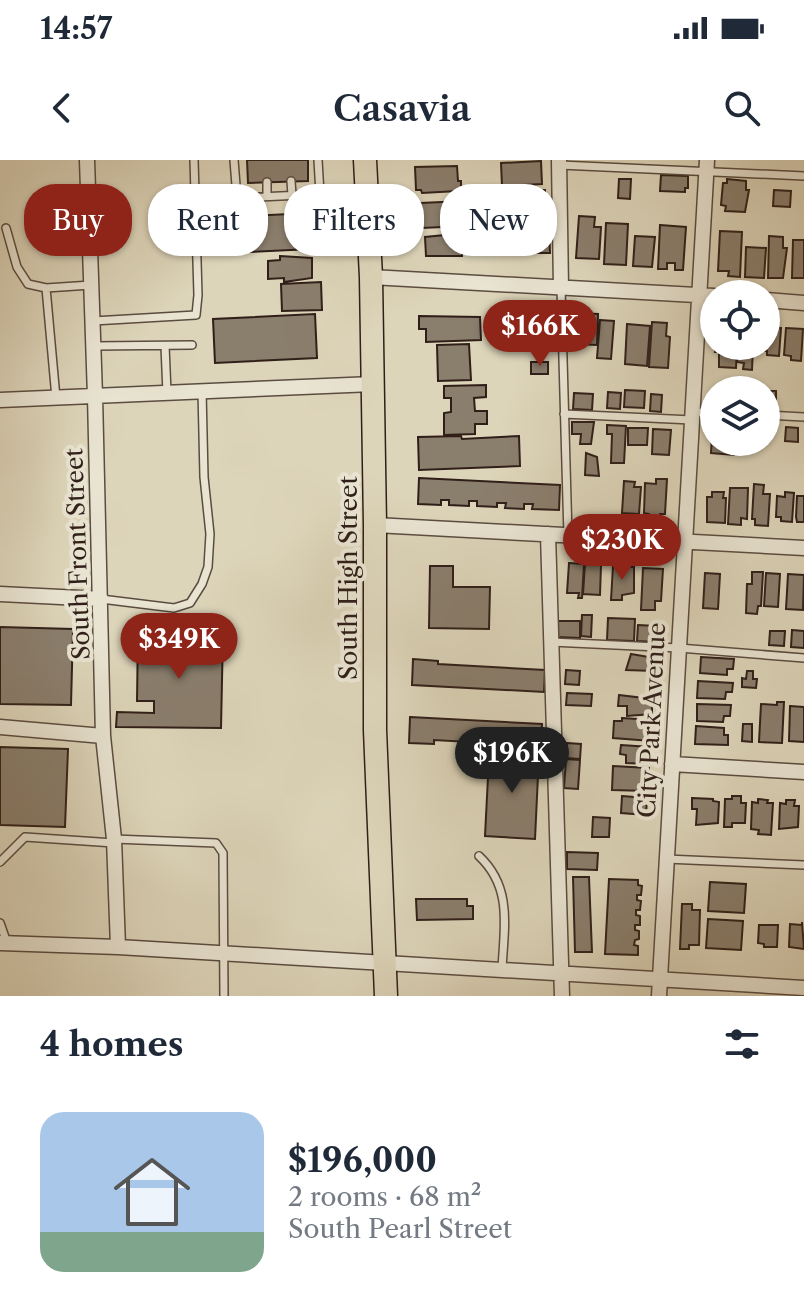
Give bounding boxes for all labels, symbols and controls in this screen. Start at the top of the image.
text: 14:57 [40,10,112,47]
icon: back [40,86,84,130]
text: Casavia [333,86,471,130]
icon: search [720,86,764,130]
chip: Buy [24,184,132,256]
chip: Rent [148,184,268,256]
chip: Filters [284,184,424,256]
chip: New [440,184,557,256]
map controls [700,280,780,456]
button: locate [700,280,780,360]
pin: $166K [484,300,596,368]
text: $166K [501,310,579,342]
button: layers [700,376,780,456]
street label: South Front Street [59,447,96,660]
street label: South High Street [334,476,363,680]
pin: $230K [566,514,678,582]
text: $230K [581,524,663,556]
pin: $349K [123,613,235,681]
street label: City Park Avenue [632,622,671,818]
text: $349K [139,623,219,655]
pin: $196K [456,727,568,795]
text: $196K [473,737,551,769]
icon: filters [720,1022,764,1066]
text: 4 homes [40,1023,184,1065]
text: $196,000 [288,1139,437,1181]
icon: home [104,1144,200,1240]
text: 2 rooms · 68 m² [288,1181,481,1213]
text: South Pearl Street [288,1213,512,1245]

